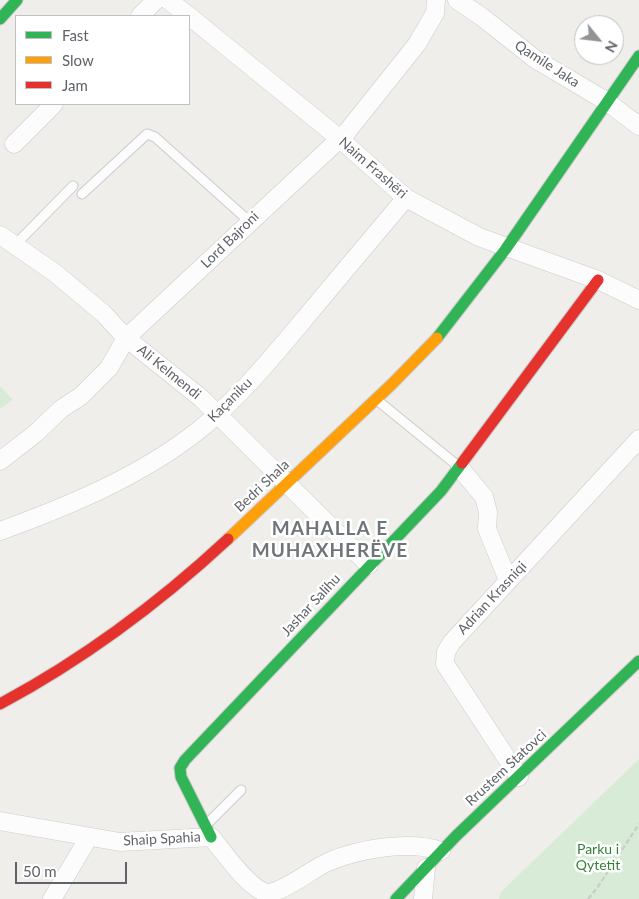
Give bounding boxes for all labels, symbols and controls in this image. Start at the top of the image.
legend [15,15,190,105]
north arrow [574,15,624,65]
text: Fast [62,26,89,44]
street label: Qamile Jaka [511,37,583,91]
text: N [602,38,622,56]
text: Slow [62,51,94,69]
text: Jam [62,76,88,94]
street label: Naim Frashëri [335,134,411,202]
street label: Lord Bajroni [198,208,262,272]
street label: Ali Kelmendi [134,341,204,403]
street label: Kaçaniku [204,374,256,426]
street label: Bedri Shala [231,456,293,516]
district label: MAHALLA E MUHAXHERËVE [250,518,410,562]
street label: Adrian Krasniqi [454,558,530,638]
street label: Jashar Salihu [278,570,344,640]
street label: Rrustem Statovci [462,726,550,810]
street label: Shaip Spahia [123,829,201,849]
park label: Parku i Qytetit [576,841,620,874]
scale bar [18,852,130,884]
text: 50 m [23,862,57,880]

